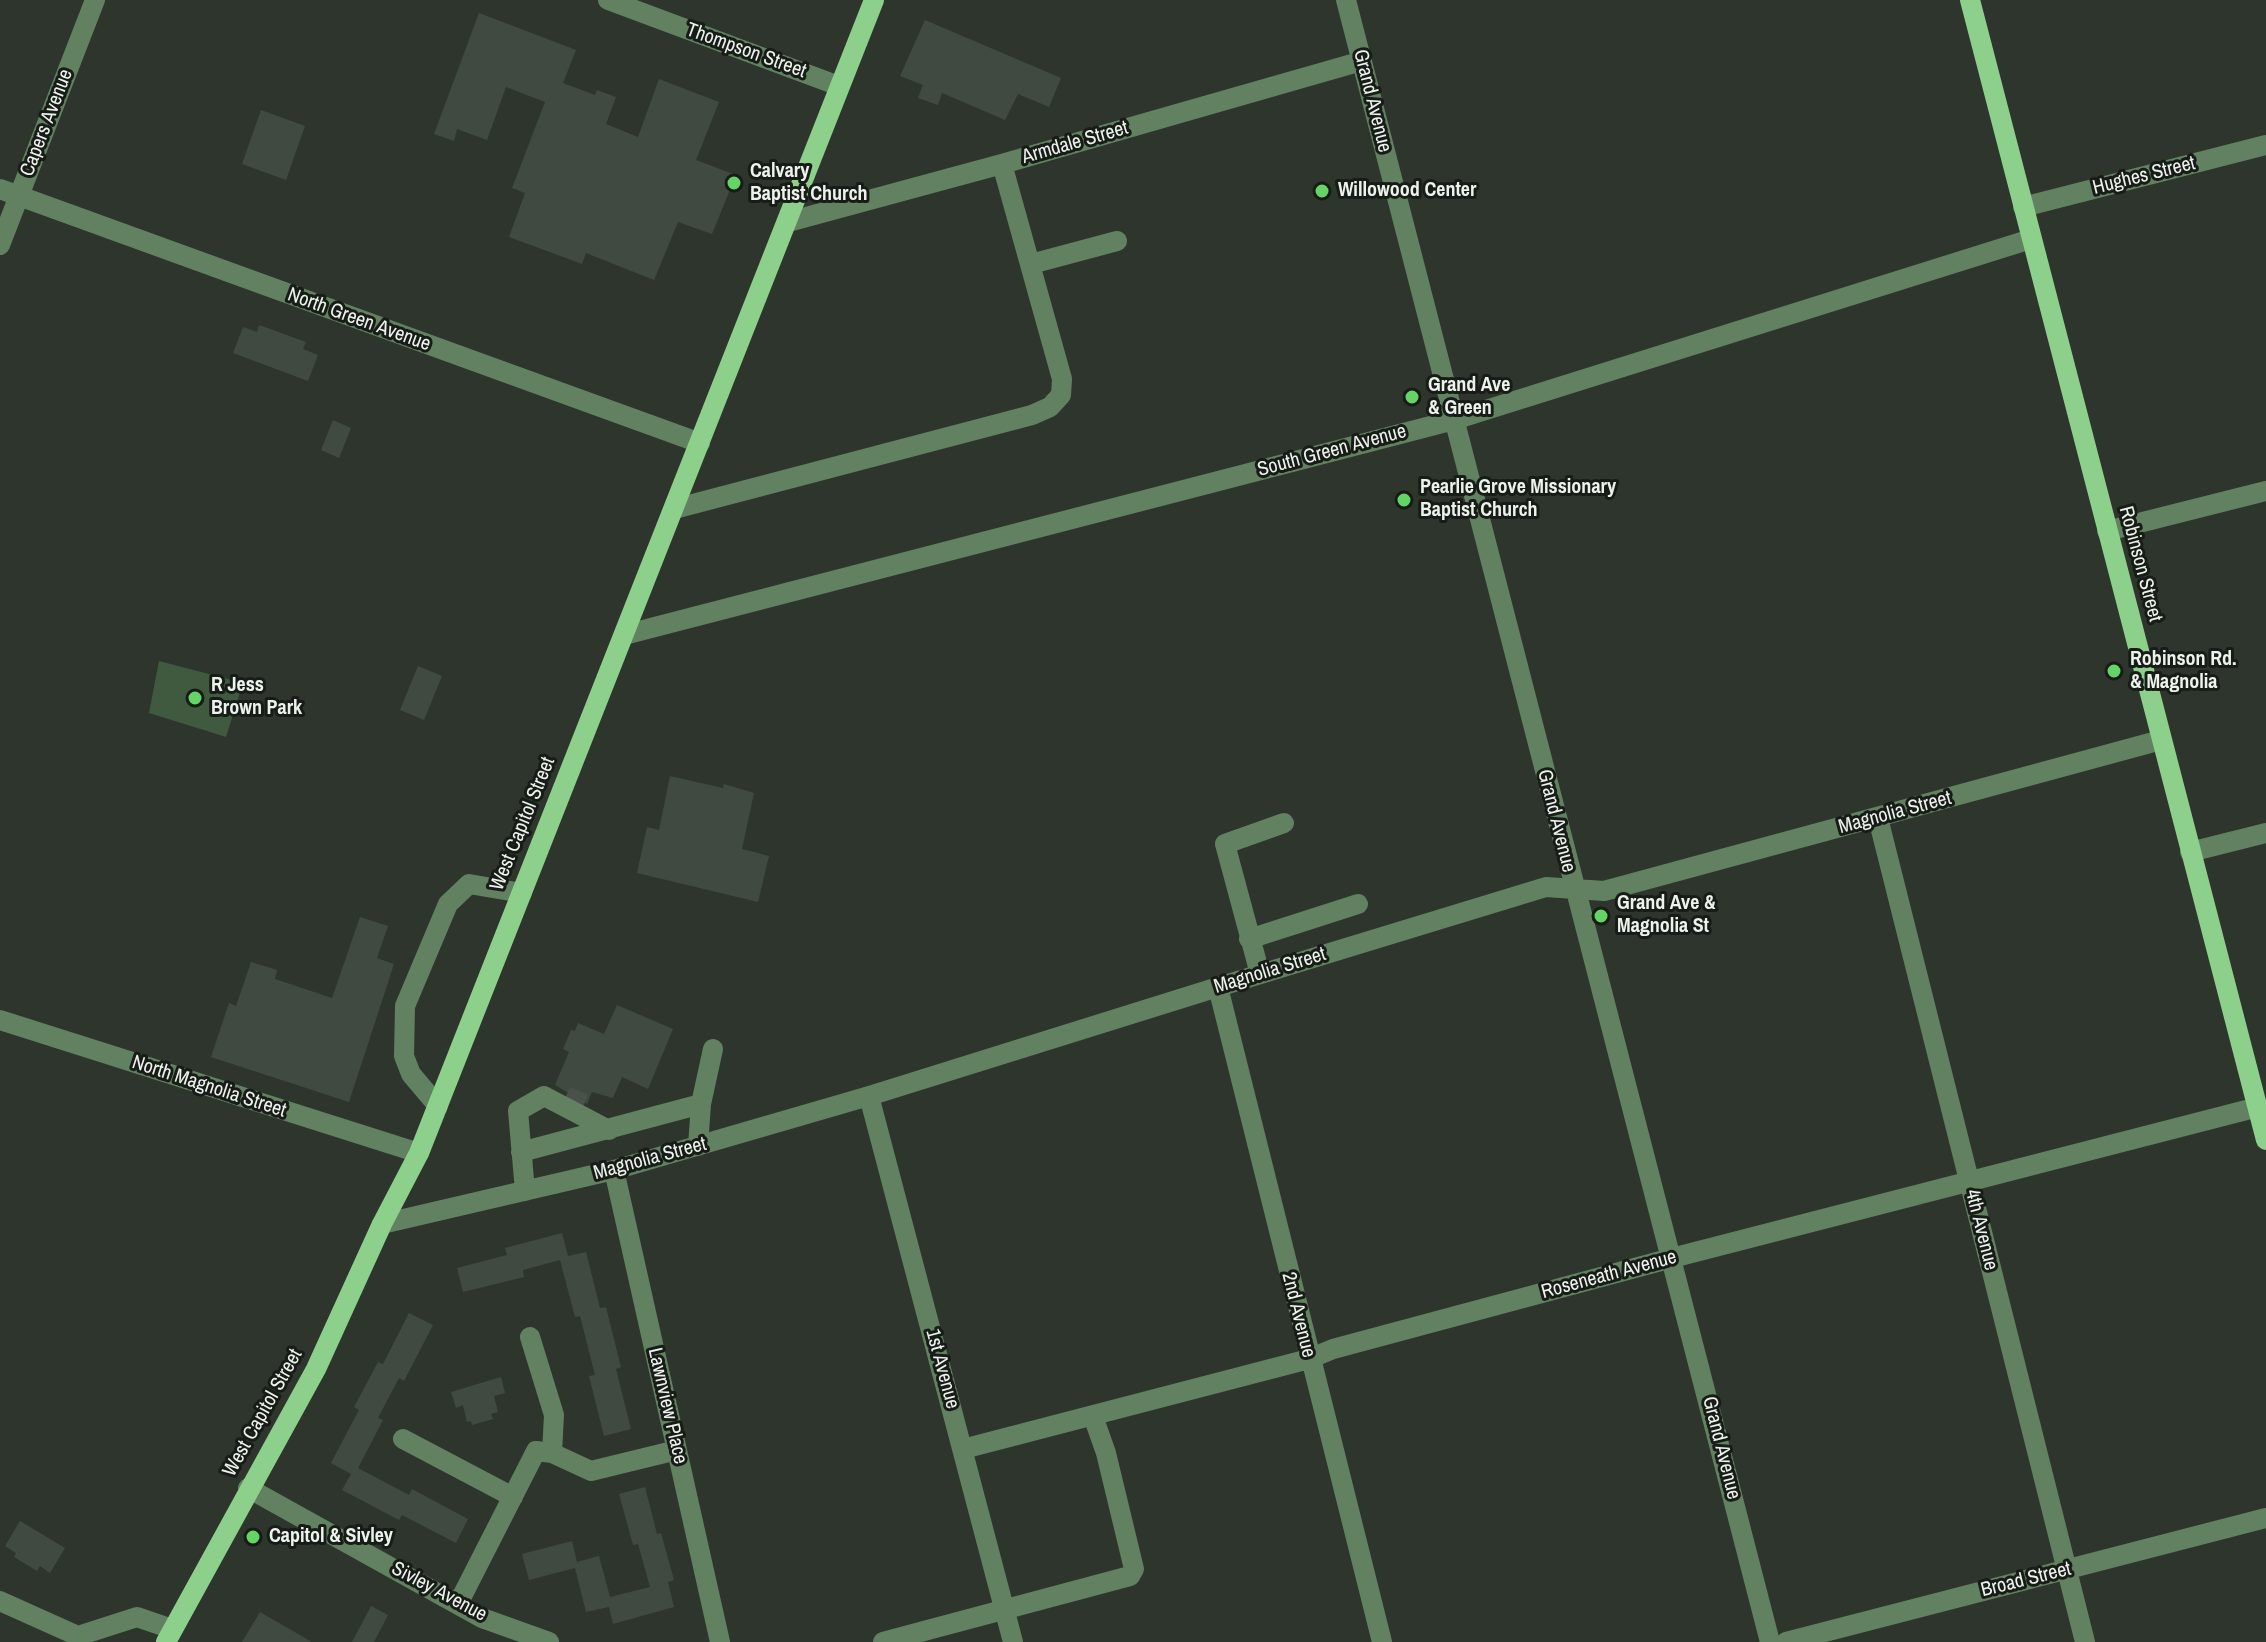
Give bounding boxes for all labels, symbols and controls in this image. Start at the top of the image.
street label: Thompson Street [683,18,809,84]
street label: Grand Avenue [1348,47,1396,155]
street label: Capers Avenue [16,66,78,180]
street label: Armdale Street [1019,116,1131,170]
street label: Hughes Street [2090,152,2198,200]
place label: Calvary Baptist Church [750,160,868,207]
marker: Calvary Baptist Church [725,174,743,192]
place label: Willowood Center [1338,179,1476,203]
marker: Willowood Center [1313,182,1331,200]
street label: North Green Avenue [284,283,434,357]
place label: Grand Ave & Green [1428,374,1510,421]
marker: Grand Ave & Green [1403,388,1421,406]
street label: South Green Avenue [1255,420,1409,482]
place label: Pearlie Grove Missionary Baptist Church [1420,476,1616,523]
marker: Pearlie Grove Missionary Baptist Church [1395,491,1413,509]
street label: Robinson Street [2113,504,2167,624]
place label: Robinson Rd. & Magnolia [2130,648,2237,695]
marker: Robinson Rd. & Magnolia [2105,662,2123,680]
place label: R Jess Brown Park [211,674,302,721]
marker: R Jess Brown Park [186,689,204,707]
street label: West Capitol Street [485,754,561,894]
street label: Grand Avenue [1532,767,1580,875]
street label: Magnolia Street [1836,786,1954,840]
place label: Grand Ave & Magnolia St [1617,892,1716,939]
marker: Grand Ave & Magnolia St [1592,907,1610,925]
street label: Magnolia Street [1211,943,1329,999]
street label: North Magnolia Street [129,1051,289,1123]
street label: Magnolia Street [591,1132,709,1186]
street label: 4th Avenue [1959,1187,2003,1273]
street label: Roseneath Avenue [1539,1245,1679,1305]
street label: 2nd Avenue [1276,1270,1320,1360]
street label: 1st Avenue [920,1326,964,1412]
street label: West Capitol Street [218,1345,308,1481]
street label: Lawnview Place [642,1346,692,1466]
street label: Grand Avenue [1697,1394,1745,1502]
place label: Capitol & Sivley [269,1525,393,1549]
marker: Capitol & Sivley [244,1528,262,1546]
street label: Sivley Avenue [387,1557,491,1627]
street label: Broad Street [1978,1557,2074,1603]

